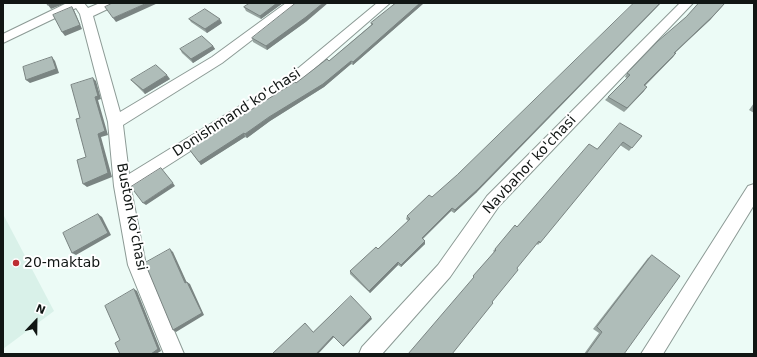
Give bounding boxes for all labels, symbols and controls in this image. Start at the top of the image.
street label: Donishmand ko'chasi [170,65,304,161]
street label: Navbahor ko'chasi [480,112,580,218]
street label: Buston ko'chasi [112,162,150,272]
place label: 20-maktab [24,255,100,271]
marker: 20-maktab [11,258,21,268]
north arrow [16,301,56,341]
text: N [34,302,47,317]

